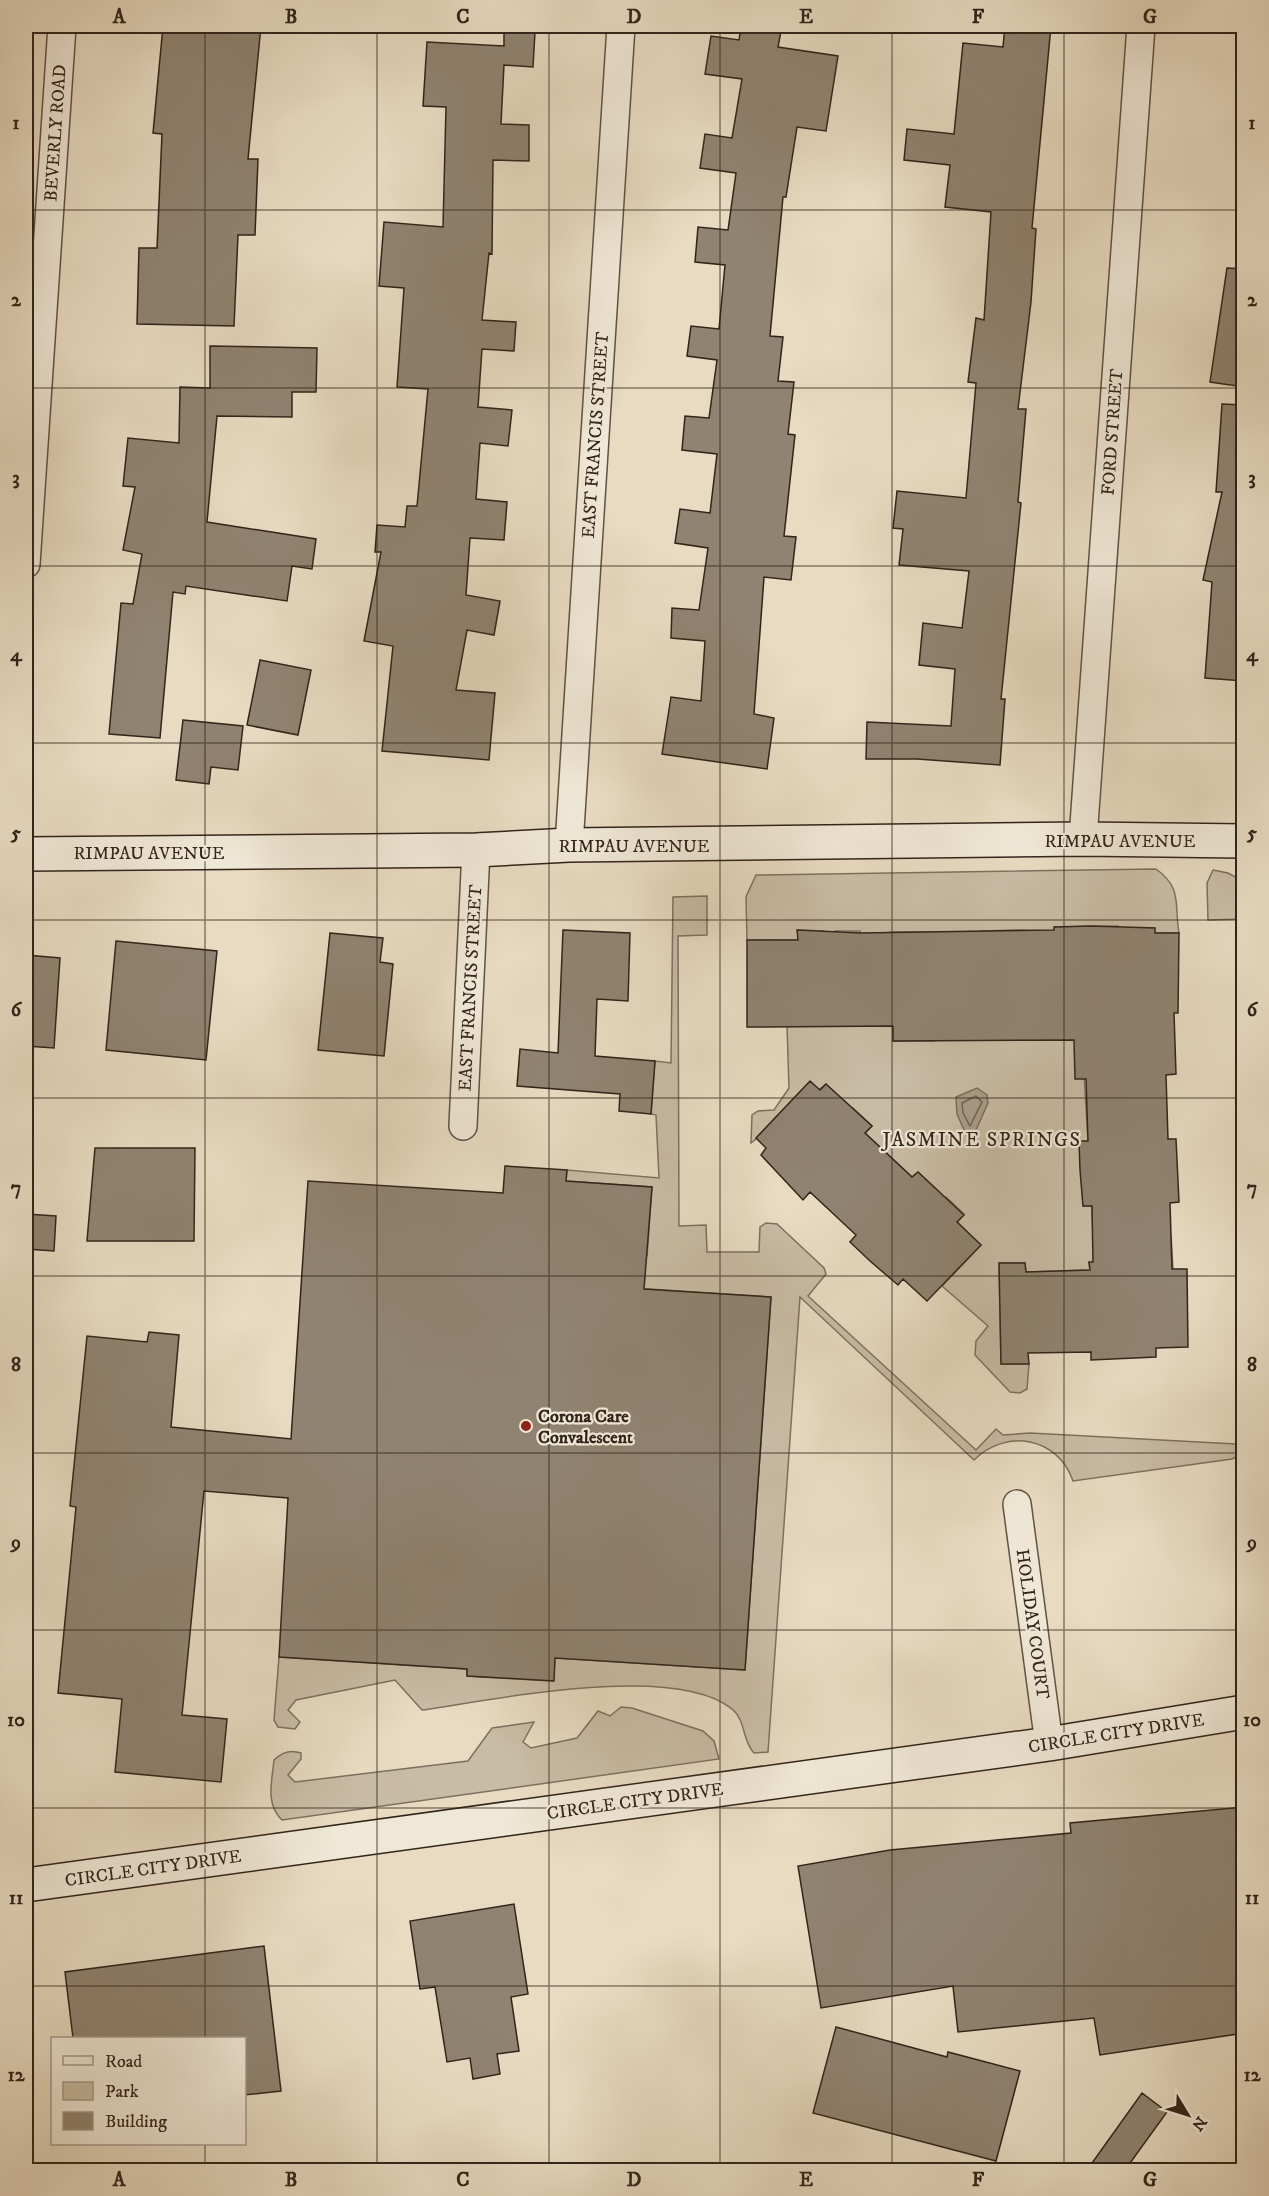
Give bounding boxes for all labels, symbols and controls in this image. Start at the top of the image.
text: A [112,5,127,30]
text: B [285,5,297,30]
text: C [456,5,470,30]
text: D [627,5,642,30]
text: E [799,5,813,30]
text: F [972,5,985,30]
text: G [1143,5,1157,30]
street label: BEVERLY ROAD [40,64,72,202]
text: 1 [12,111,20,136]
text: 1 [1248,111,1256,136]
text: 2 [11,288,22,313]
text: 2 [1247,288,1258,313]
street label: EAST FRANCIS STREET [578,331,614,539]
street label: FORD STREET [1098,368,1128,496]
text: 3 [12,466,20,491]
text: 3 [1248,466,1256,491]
text: 4 [10,643,23,668]
text: 4 [1246,643,1259,668]
text: 5 [10,821,21,846]
text: 5 [1246,821,1257,846]
street label: RIMPAU AVENUE [1044,831,1196,853]
street label: RIMPAU AVENUE [558,836,710,858]
street label: RIMPAU AVENUE [73,843,225,865]
street label: EAST FRANCIS STREET [455,884,487,1092]
text: 6 [11,998,23,1023]
text: 6 [1247,998,1259,1023]
district label: JASMINE SPRINGS [880,1128,1082,1153]
text: 7 [11,1176,21,1201]
text: 7 [1247,1176,1257,1201]
text: 8 [11,1353,21,1378]
text: 8 [1247,1353,1257,1378]
place label: Corona Care Convalescent [538,1406,633,1449]
marker: Corona Care Convalescent [519,1419,533,1433]
text: 9 [9,1531,21,1556]
text: 9 [1245,1531,1257,1556]
street label: HOLIDAY COURT [1011,1548,1053,1701]
text: 10 [7,1708,25,1733]
text: 10 [1243,1708,1261,1733]
street label: CIRCLE CITY DRIVE [1027,1709,1206,1759]
street label: CIRCLE CITY DRIVE [546,1779,725,1825]
street label: CIRCLE CITY DRIVE [64,1846,243,1892]
text: 11 [9,1886,23,1911]
text: 11 [1245,1886,1259,1911]
legend [51,2037,246,2145]
text: Road [105,2051,142,2073]
text: 12 [7,2063,26,2088]
text: 12 [1243,2063,1262,2088]
text: Park [105,2081,139,2103]
north arrow [1158,2085,1218,2145]
text: Building [105,2111,167,2133]
text: N [1187,2112,1211,2135]
text: A [112,2168,127,2193]
text: B [285,2168,297,2193]
text: C [456,2168,470,2193]
text: D [627,2168,642,2193]
text: E [799,2168,813,2193]
text: F [972,2168,985,2193]
text: G [1143,2168,1157,2193]

